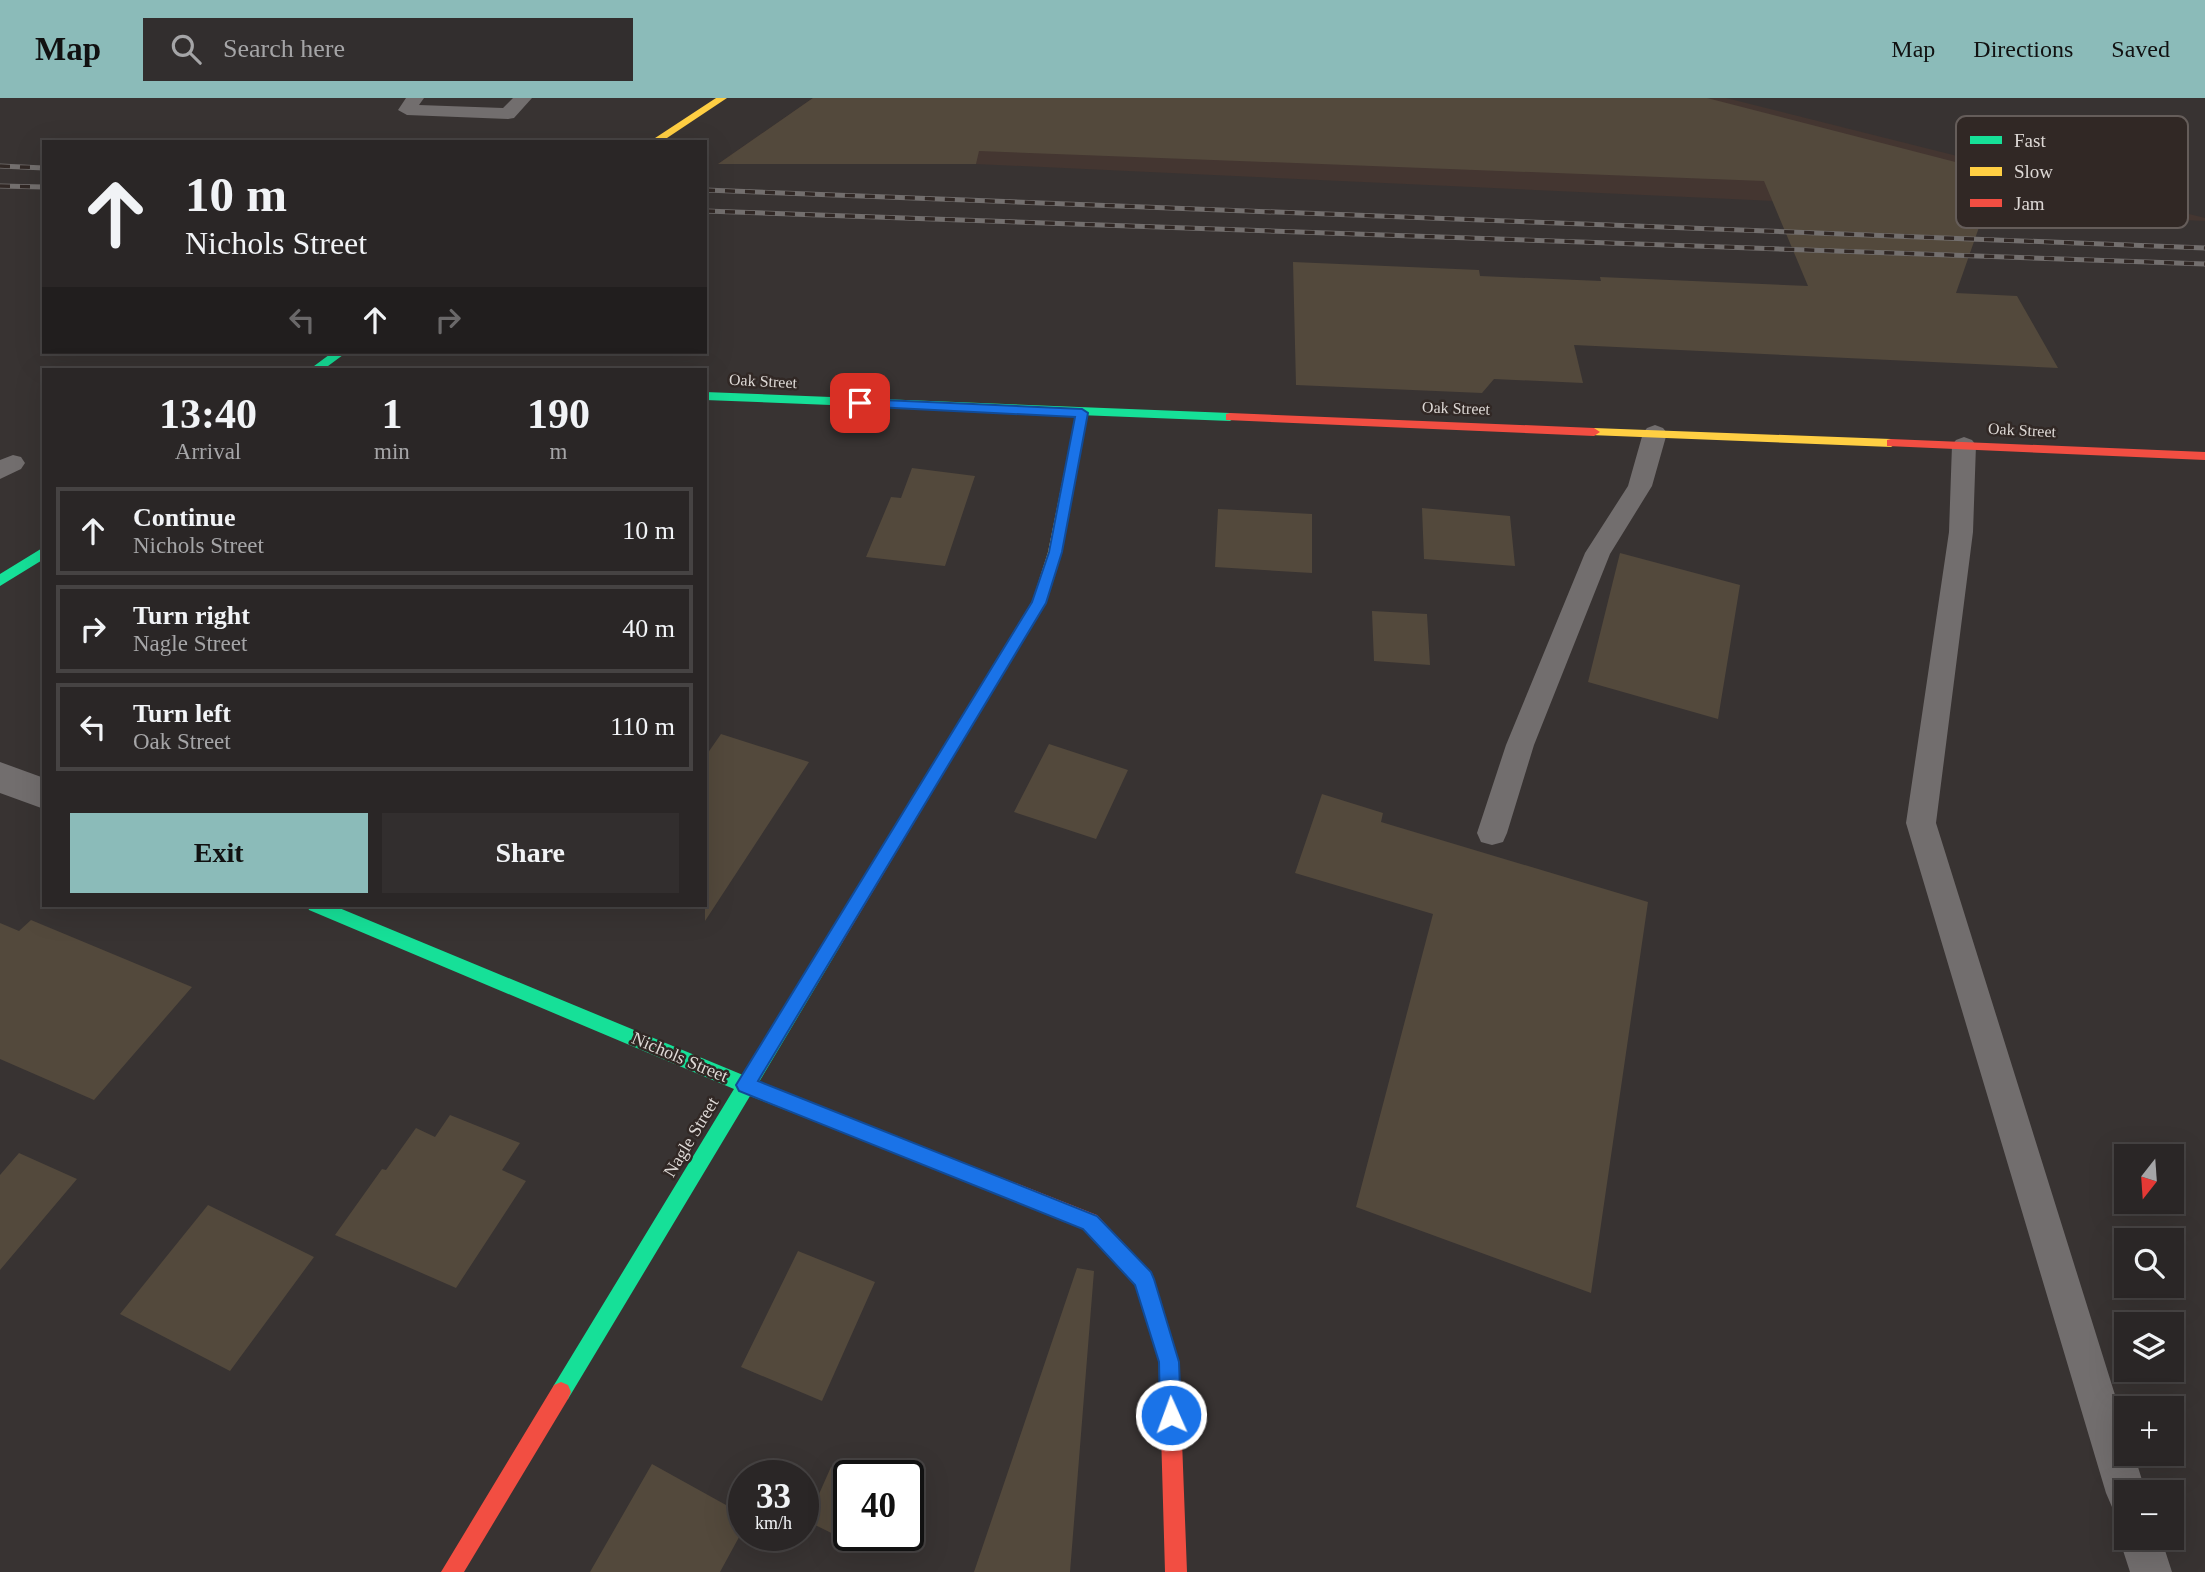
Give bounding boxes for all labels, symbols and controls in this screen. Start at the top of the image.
search box [143,18,633,81]
icon: search [167,30,205,68]
text: Map [35,31,101,67]
text: Search here [223,34,345,63]
text: Map [1891,36,1935,62]
text: Directions [1973,36,2073,62]
text: Saved [2111,36,2170,62]
legend [1956,116,2188,228]
text: Fast [2014,130,2046,151]
text: Slow [2014,161,2053,182]
text: 10 m [185,167,287,222]
icon: ahead [70,168,161,259]
text: Jam [2014,193,2045,214]
text: Nichols Street [185,225,367,261]
icon: left [283,301,321,339]
icon: ahead [356,301,394,339]
icon: right [429,301,467,339]
street label: Oak Street [729,371,798,391]
pin [830,373,890,433]
icon: arrive [841,384,879,422]
text: 13:40 [159,391,257,437]
text: 1 [381,391,402,437]
text: 190 [527,391,590,437]
street label: Oak Street [1422,398,1491,418]
street label: Oak Street [1988,420,2057,440]
text: Arrival [175,439,241,464]
text: min [374,439,410,464]
text: m [549,439,567,464]
text: Continue [133,503,236,532]
icon: ahead [74,512,112,550]
text: 10 m [622,516,675,545]
text: Nichols Street [133,533,264,558]
text: Turn right [133,601,250,630]
icon: right [74,610,112,648]
text: 40 m [622,614,675,643]
text: Nagle Street [133,631,247,656]
text: Turn left [133,699,231,728]
icon: left [74,708,112,746]
text: 110 m [610,712,675,741]
text: Oak Street [133,729,231,754]
button: Exit [70,813,368,893]
button: Share [382,813,679,893]
street label: Nichols Street [629,1028,731,1086]
street label: Nagle Street [659,1094,723,1180]
north arrow [2114,1144,2184,1214]
map controls [2114,1144,2184,1550]
button: search [2114,1228,2184,1298]
button: layers [2114,1312,2184,1382]
position arrow [1134,1378,1208,1452]
button: + [2114,1396,2184,1466]
speed limit sign: 40 [833,1460,924,1551]
text: 33 [756,1477,791,1516]
button: − [2114,1480,2184,1550]
text: km/h [755,1513,792,1533]

